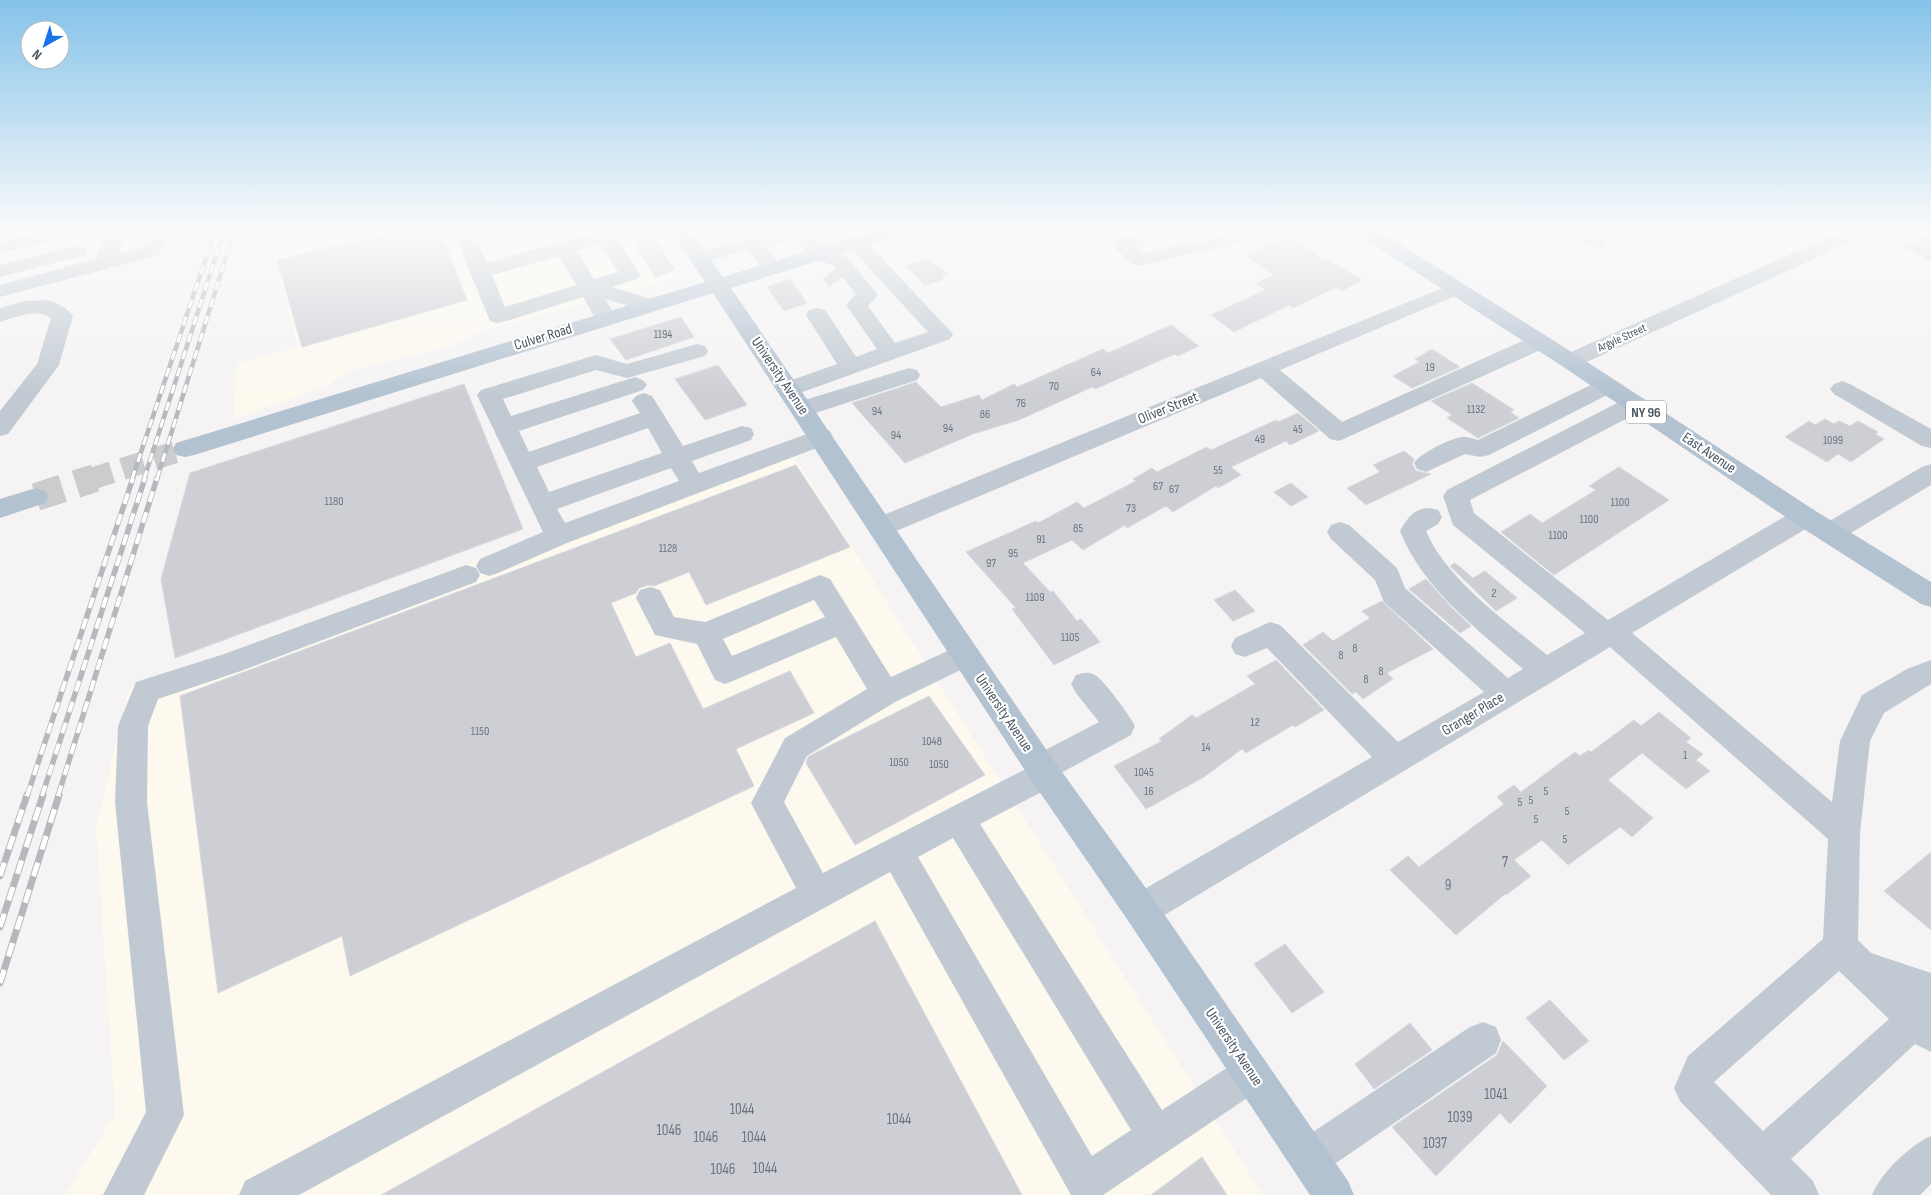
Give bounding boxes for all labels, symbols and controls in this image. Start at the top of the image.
north arrow [20,20,70,70]
text: N [29,46,45,64]
street label: Culver Road [512,319,574,355]
street label: Argyle Street [1594,320,1649,356]
house number: 1194 [654,327,672,342]
street label: University Avenue [747,333,813,419]
house number: 19 [1425,360,1435,375]
house number: 64 [1091,365,1101,380]
house number: 70 [1049,379,1059,394]
street label: Oliver Street [1135,387,1201,429]
house number: 76 [1016,396,1026,411]
road number: NY 96 [1626,401,1666,424]
house number: 1132 [1467,402,1485,417]
house number: 94 [872,404,882,419]
house number: 86 [980,407,990,422]
house number: 94 [943,421,953,436]
house number: 45 [1293,422,1303,437]
house number: 94 [891,428,901,443]
street label: East Avenue [1678,428,1740,478]
house number: 49 [1255,432,1265,447]
house number: 1099 [1823,433,1843,448]
house number: 55 [1213,463,1223,478]
house number: 67 [1153,479,1163,494]
house number: 67 [1169,482,1179,497]
house number: 1180 [324,494,344,509]
house number: 1100 [1610,495,1630,510]
house number: 73 [1126,501,1136,516]
house number: 1100 [1579,512,1599,527]
house number: 85 [1073,521,1083,536]
house number: 1100 [1548,528,1568,543]
house number: 91 [1036,532,1047,547]
house number: 1128 [659,541,677,556]
house number: 95 [1008,546,1018,561]
house number: 97 [986,556,996,571]
house number: 2 [1492,586,1497,601]
house number: 1109 [1025,590,1045,605]
house number: 1105 [1061,630,1079,645]
house number: 8 [1352,641,1358,656]
house number: 8 [1338,648,1344,663]
house number: 8 [1378,664,1384,679]
street label: University Avenue [971,670,1037,756]
house number: 8 [1363,672,1369,687]
street label: Granger Place [1438,688,1508,740]
house number: 12 [1250,715,1260,730]
house number: 1150 [471,724,489,739]
house number: 1048 [922,734,942,749]
house number: 14 [1201,740,1211,755]
house number: 1 [1683,748,1688,763]
house number: 1050 [889,755,909,770]
house number: 1050 [929,757,949,772]
house number: 1045 [1134,765,1154,780]
house number: 16 [1144,784,1154,799]
house number: 5 [1544,784,1549,799]
house number: 5 [1529,793,1534,808]
house number: 5 [1518,795,1523,810]
house number: 5 [1565,804,1570,819]
house number: 5 [1534,812,1539,827]
house number: 5 [1563,832,1568,847]
house number: 7 [1502,853,1508,872]
house number: 9 [1445,876,1451,895]
street label: University Avenue [1201,1004,1267,1090]
house number: 1041 [1484,1085,1508,1104]
house number: 1044 [730,1100,754,1119]
house number: 1039 [1448,1108,1472,1127]
house number: 1044 [887,1110,911,1129]
house number: 1046 [657,1121,681,1140]
house number: 1046 [694,1128,718,1147]
house number: 1044 [742,1128,766,1147]
house number: 1037 [1423,1134,1447,1153]
house number: 1044 [753,1159,777,1178]
house number: 1046 [711,1160,735,1179]

